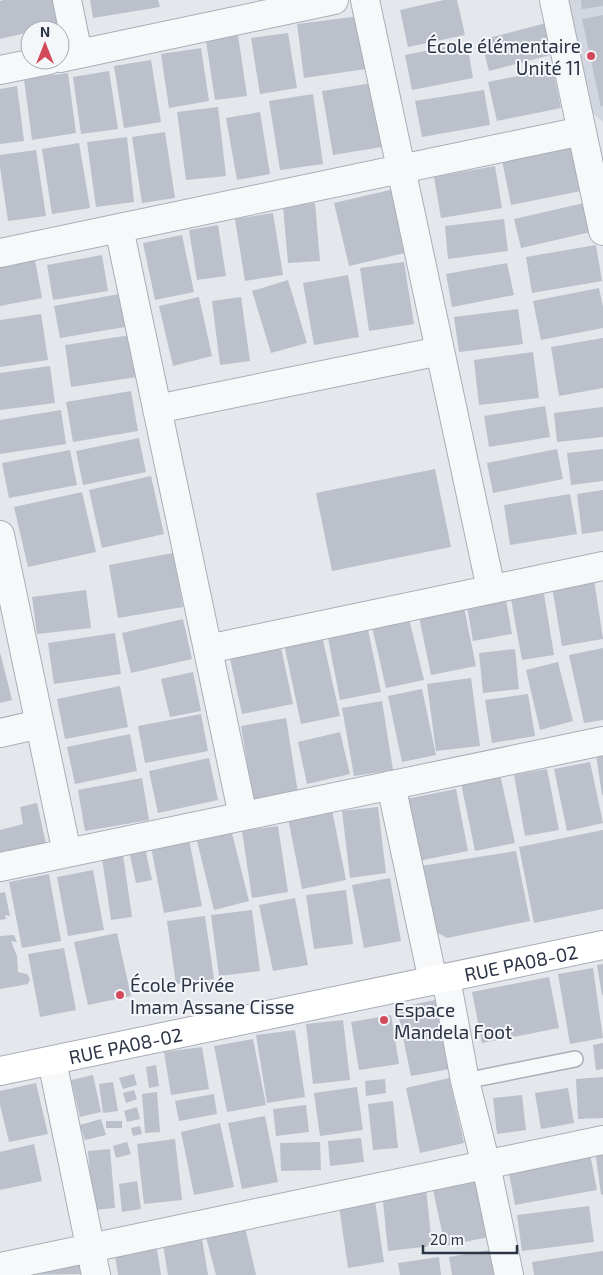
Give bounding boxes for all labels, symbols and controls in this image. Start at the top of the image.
north arrow [20,20,70,70]
text: N [40,23,50,40]
place label: École élémentaire Unité 11 [426,34,581,79]
marker: École élémentaire Unité 11 [585,50,597,62]
street label: RUE PA08-02 [462,939,580,985]
place label: École Privée Imam Assane Cisse [130,973,295,1018]
marker: École Privée Imam Assane Cisse [114,989,126,1001]
place label: Espace Mandela Foot [394,998,512,1043]
marker: Espace Mandela Foot [378,1014,390,1026]
street label: RUE PA08-02 [66,1022,184,1068]
scale bar [423,1222,517,1254]
text: 20 m [430,1230,464,1248]

